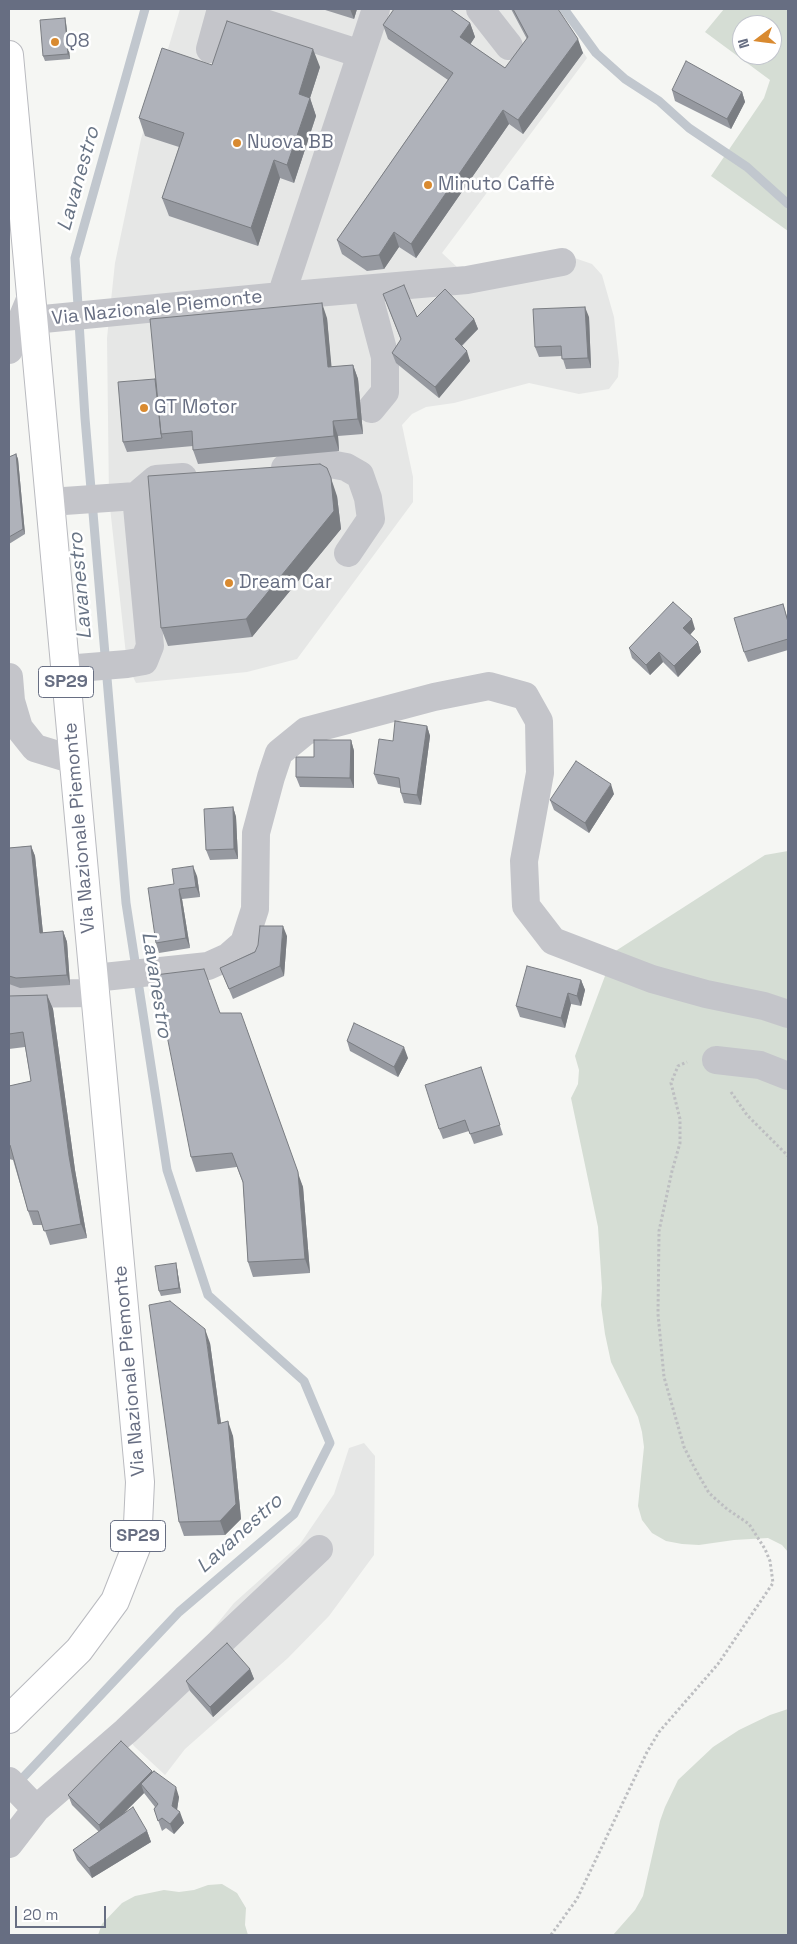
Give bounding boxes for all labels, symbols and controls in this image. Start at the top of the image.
north arrow [732,15,782,65]
place label: Q8 [65,31,90,53]
marker: Q8 [49,36,61,48]
text: N [734,37,753,50]
water label: Lavanestro [53,124,105,234]
place label: Nuova BB [247,132,333,154]
marker: Nuova BB [231,137,243,149]
place label: Minuto Caffè [438,174,555,196]
marker: Minuto Caffè [422,179,434,191]
street label: Via Nazionale Piemonte [50,286,264,330]
place label: GT Motor [154,397,237,419]
marker: GT Motor [138,402,150,414]
water label: Lavanestro [64,532,98,640]
place label: Dream Car [239,572,332,594]
marker: Dream Car [223,577,235,589]
road number: SP29 [38,666,94,698]
street label: Via Nazionale Piemonte [59,721,101,935]
water label: Lavanestro [136,930,176,1040]
street label: Via Nazionale Piemonte [109,1264,151,1478]
water label: Lavanestro [192,1489,288,1579]
road number: SP29 [110,1520,166,1552]
scale bar [18,1896,109,1928]
text: 20 m [23,1905,58,1924]

